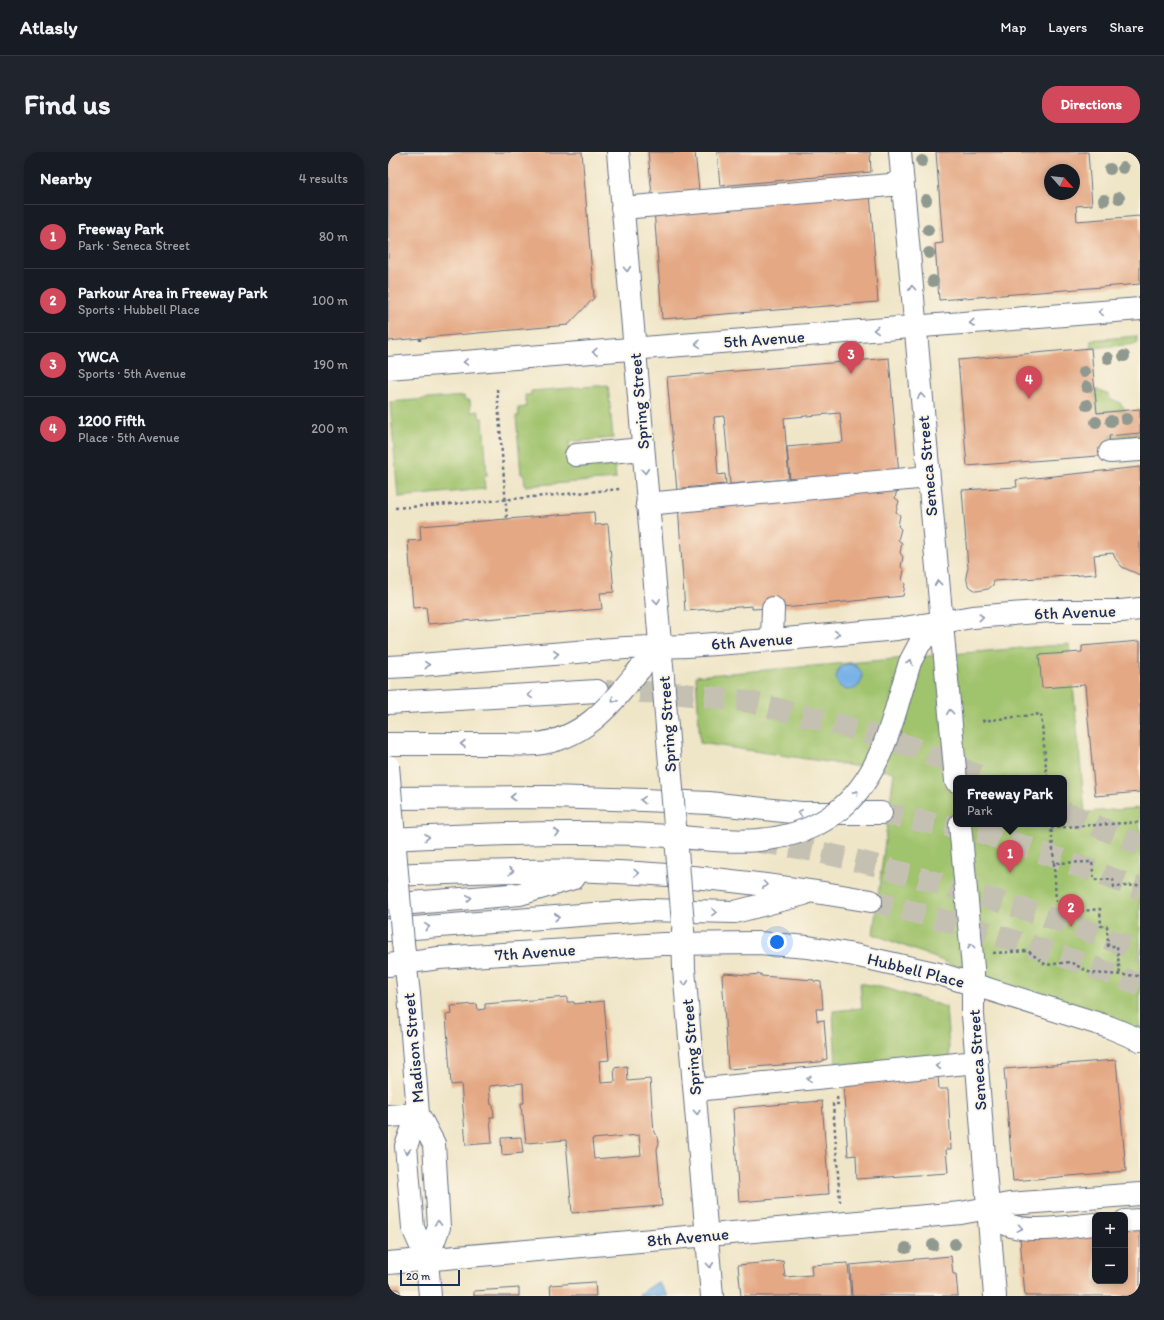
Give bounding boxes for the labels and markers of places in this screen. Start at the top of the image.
pin: 3 [838,341,864,374]
pin: 4 [1016,366,1042,399]
pin: 1 [997,840,1023,873]
pin: 2 [1058,894,1084,927]

